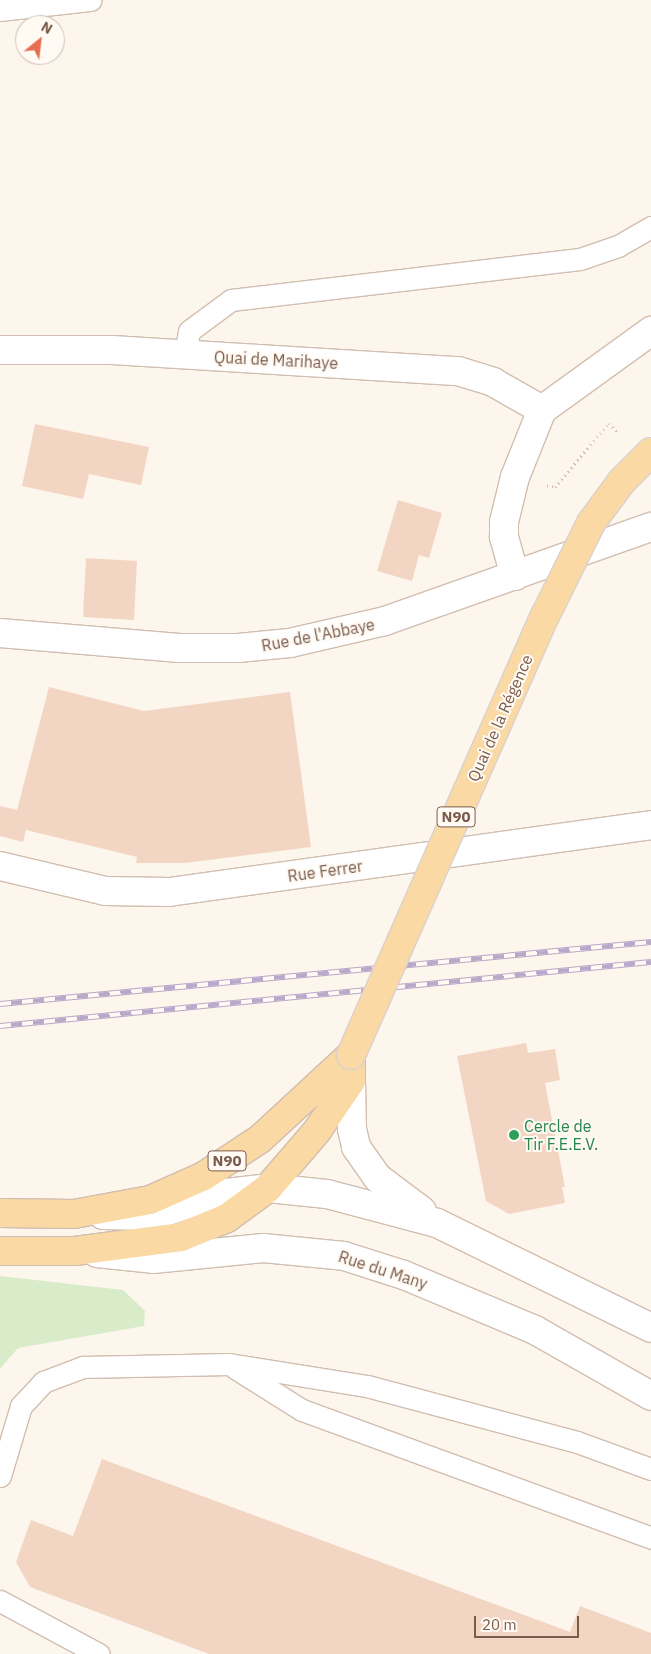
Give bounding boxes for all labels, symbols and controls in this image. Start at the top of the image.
north arrow [15,15,65,65]
text: N [38,17,56,38]
street label: Quai de Marihaye [213,347,339,373]
street label: Rue de l'Abbaye [260,615,376,655]
street label: Quai de la Régence [463,652,537,784]
road number: N90 [436,804,476,830]
street label: Rue Ferrer [286,856,364,886]
place label: Cercle de Tir F.E.E.V. [524,1116,598,1154]
marker: Cercle de Tir F.E.E.V. [508,1129,520,1141]
road number: N90 [207,1148,247,1174]
street label: Rue du Many [336,1247,430,1293]
scale bar [476,1606,581,1638]
text: 20 m [482,1615,517,1634]

